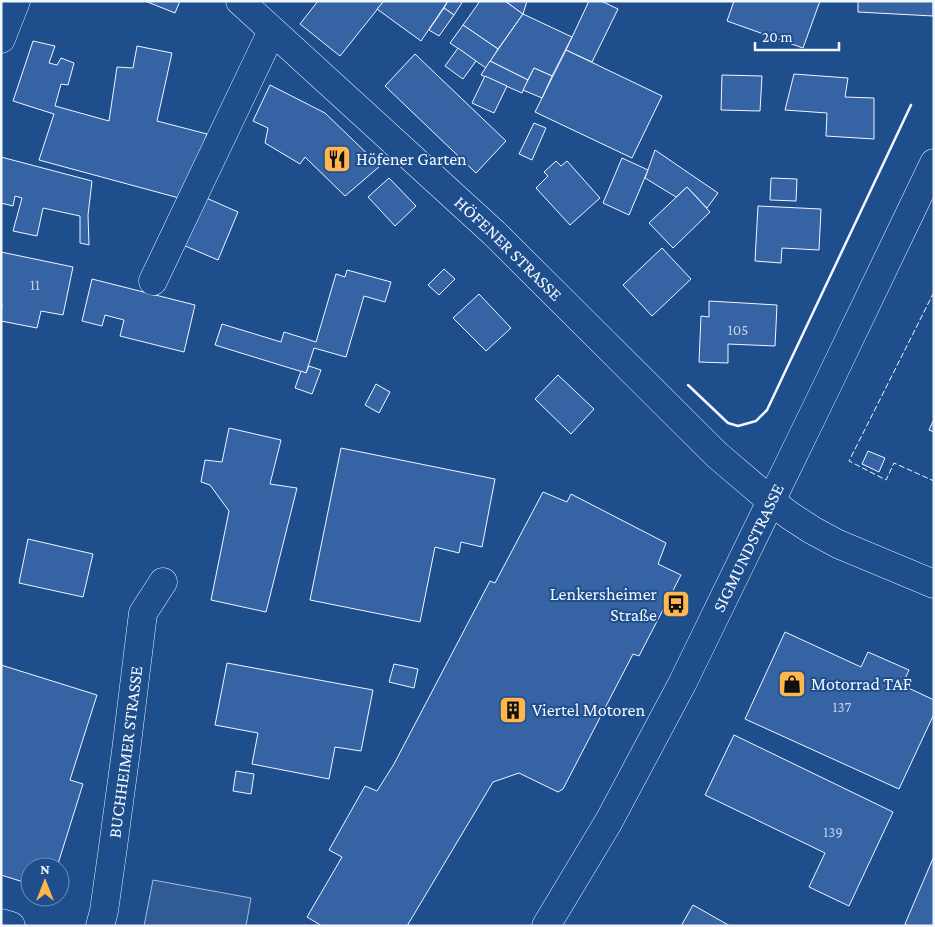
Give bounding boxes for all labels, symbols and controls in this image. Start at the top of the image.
scale bar [755,20,839,52]
text: 20 m [762,29,793,45]
restaurant icon: Höfener Garten [322,144,352,174]
place label: Höfener Garten [356,149,467,169]
street label: HÖFENER STRASSE [450,192,566,305]
house number: 11 [30,277,40,293]
house number: 105 [728,322,748,338]
street label: SIGMUNDSTRASSE [709,480,788,615]
place label: Lenkersheimer Straße [550,584,658,625]
bus stop icon: Lenkersheimer Straße [661,589,691,619]
street label: BUCHHEIMER STRASSE [104,664,146,839]
shop icon: Motorrad TAF [777,669,807,699]
place label: Motorrad TAF [811,674,912,694]
building icon: Viertel Motoren [498,695,528,725]
house number: 137 [833,699,852,715]
place label: Viertel Motoren [532,700,645,720]
house number: 139 [823,824,843,840]
north arrow [20,857,70,907]
text: N [40,861,50,877]

